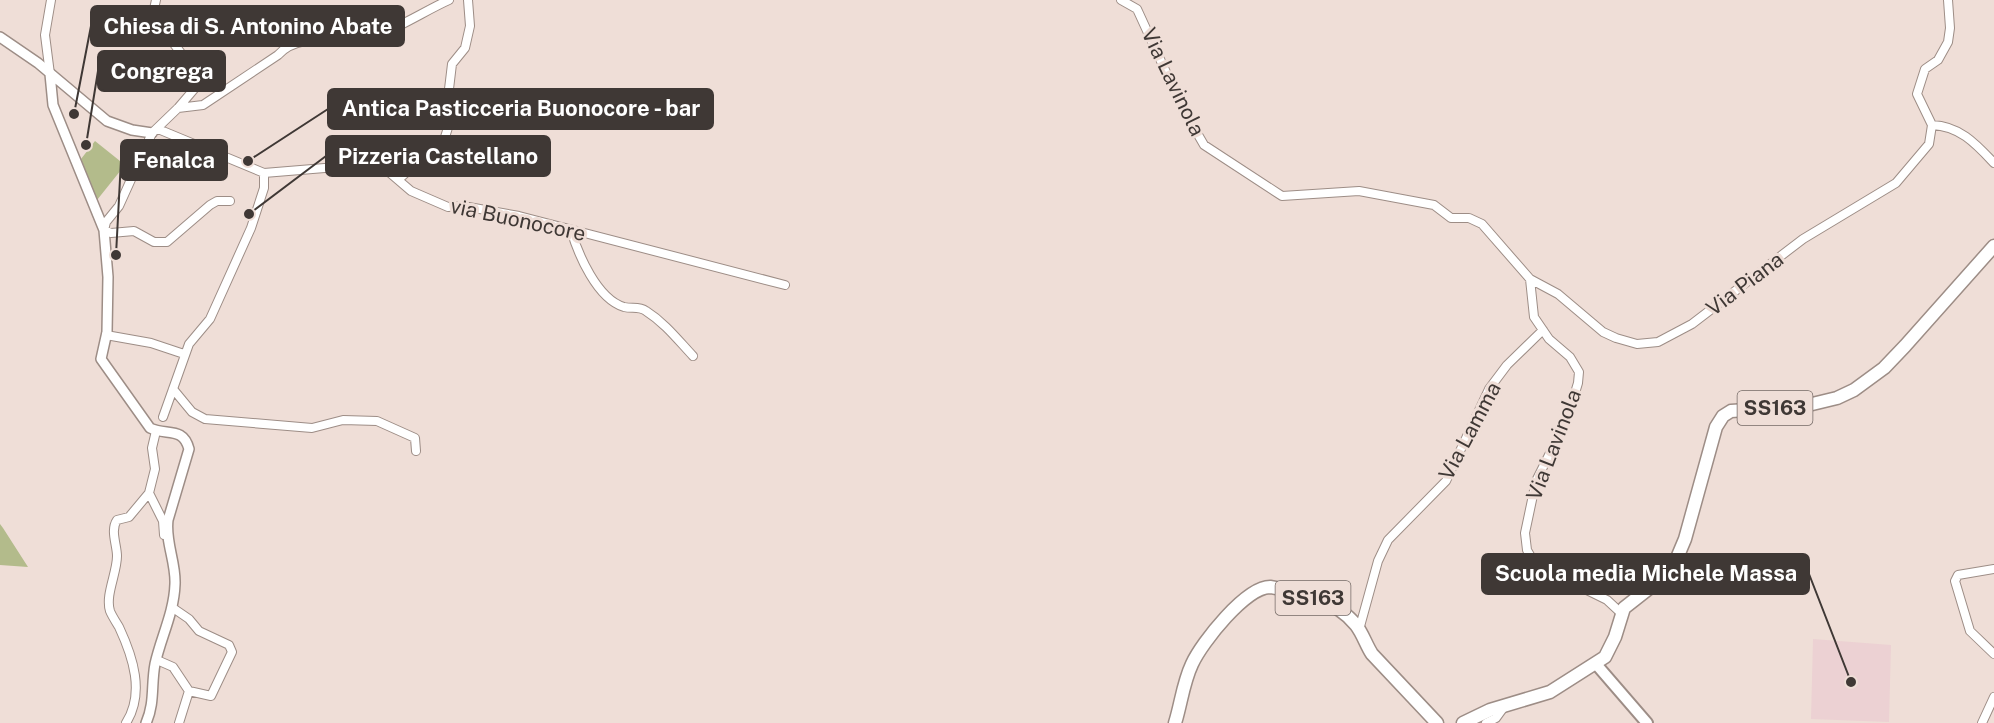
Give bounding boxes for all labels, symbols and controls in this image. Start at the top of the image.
callout: Chiesa di S. Antonino Abate [91,6,404,46]
text: Chiesa di S. Antonino Abate [104,13,392,39]
street label: Via Lavinola [1137,24,1210,140]
callout: Congrega [98,51,225,91]
text: Congrega [111,58,213,84]
callout: Antica Pasticceria Buonocore - bar [328,89,713,129]
text: Antica Pasticceria Buonocore - bar [342,95,700,121]
callout: Pizzeria Castellano [326,136,550,176]
callout: Fenalca [121,140,227,180]
text: Pizzeria Castellano [338,143,538,169]
text: Fenalca [133,147,215,173]
street label: via Buonocore [448,193,588,246]
street label: Via Piana [1701,247,1788,321]
street label: Via Lamma [1433,378,1506,484]
street label: Via Lavinola [1521,386,1586,504]
road number: SS163 [1738,391,1812,425]
callout: Scuola media Michele Massa [1482,554,1809,594]
text: Scuola media Michele Massa [1495,560,1797,586]
road number: SS163 [1276,581,1350,615]

